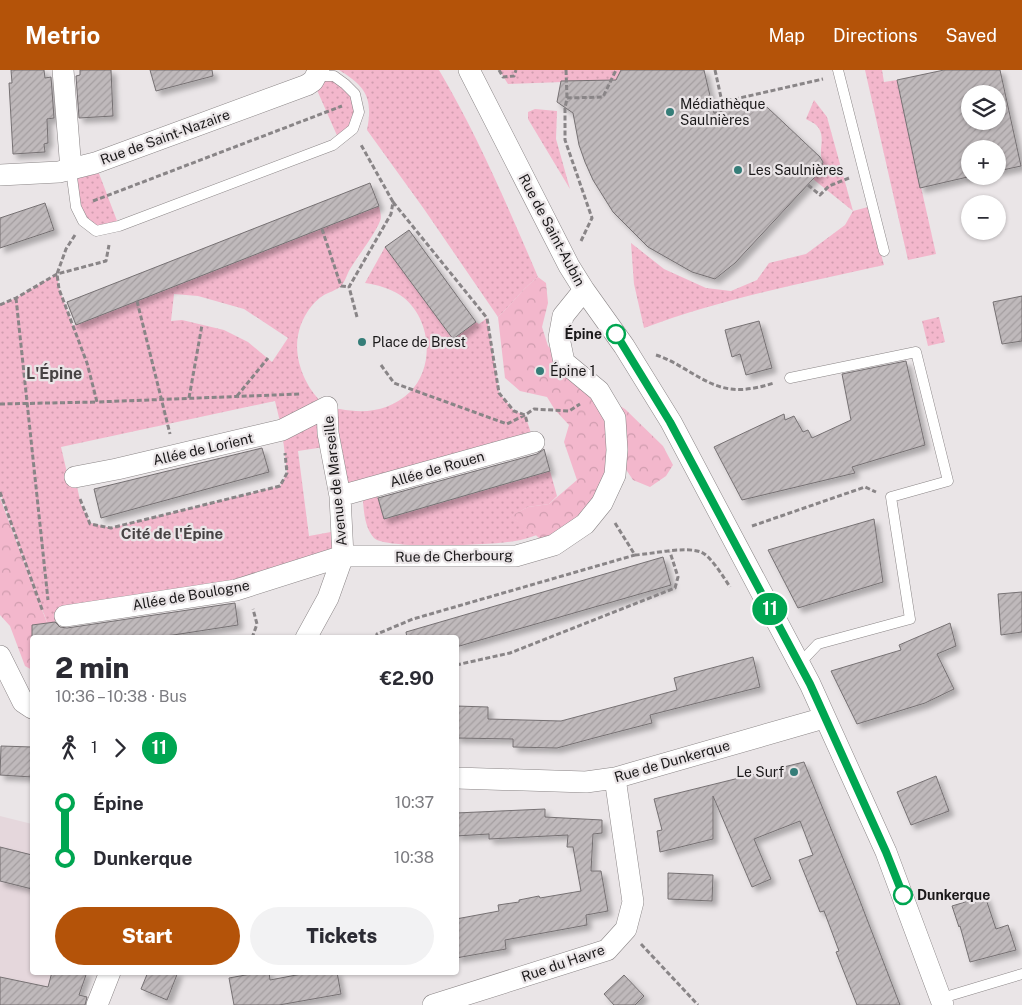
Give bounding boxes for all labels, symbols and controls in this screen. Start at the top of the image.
text: Metrio [25,21,100,49]
text: Map [768,25,805,46]
text: Directions [833,25,918,46]
text: Saved [946,25,997,46]
map controls [961,85,1006,240]
button: layers [961,85,1006,130]
place label: Médiathèque Saulnières [680,96,765,128]
street label: Rue de Saint-Nazaire [98,106,232,168]
marker: Médiathèque Saulnières [664,106,676,118]
button: + [961,140,1006,185]
place label: Les Saulnières [748,162,843,178]
marker: Les Saulnières [732,164,744,176]
street label: Rue de Saint-Aubin [516,171,588,289]
button: − [961,195,1006,240]
marker: Épine [606,324,626,344]
place label: Épine [565,325,602,342]
place label: Place de Brest [372,334,466,350]
marker: Place de Brest [356,336,368,348]
place label: Épine 1 [550,362,595,379]
district label: L'Épine [26,363,82,383]
marker: Épine 1 [534,365,546,377]
street label: Avenue de Marseille [320,415,350,547]
street label: Allée de Lorient [151,430,255,468]
street label: Allée de Rouen [388,448,486,490]
district label: Cité de l'Épine [121,525,223,542]
street label: Rue de Cherbourg [395,547,513,565]
street label: Allée de Boulogne [131,577,251,613]
line badge: 11 [748,593,792,625]
text: 11 [762,598,778,619]
text: 2 min [55,651,129,684]
text: €2.90 [380,667,434,689]
text: 10:36 – 10:38 · Bus [55,687,187,706]
icon: walk [55,734,83,762]
icon: forward [106,734,134,762]
text: 11 [152,737,167,758]
street label: Rue de Dunkerque [612,737,732,785]
text: 1 [91,738,98,757]
place label: Le Surf [736,764,784,780]
marker: Le Surf [788,766,800,778]
text: Épine [93,792,144,814]
text: 10:37 [395,793,434,812]
text: Dunkerque [93,847,192,869]
text: 10:38 [394,848,434,867]
marker: Dunkerque [893,885,913,905]
place label: Dunkerque [917,887,990,903]
button: Start [55,907,240,965]
button: Tickets [250,907,434,965]
street label: Rue du Havre [519,941,607,985]

